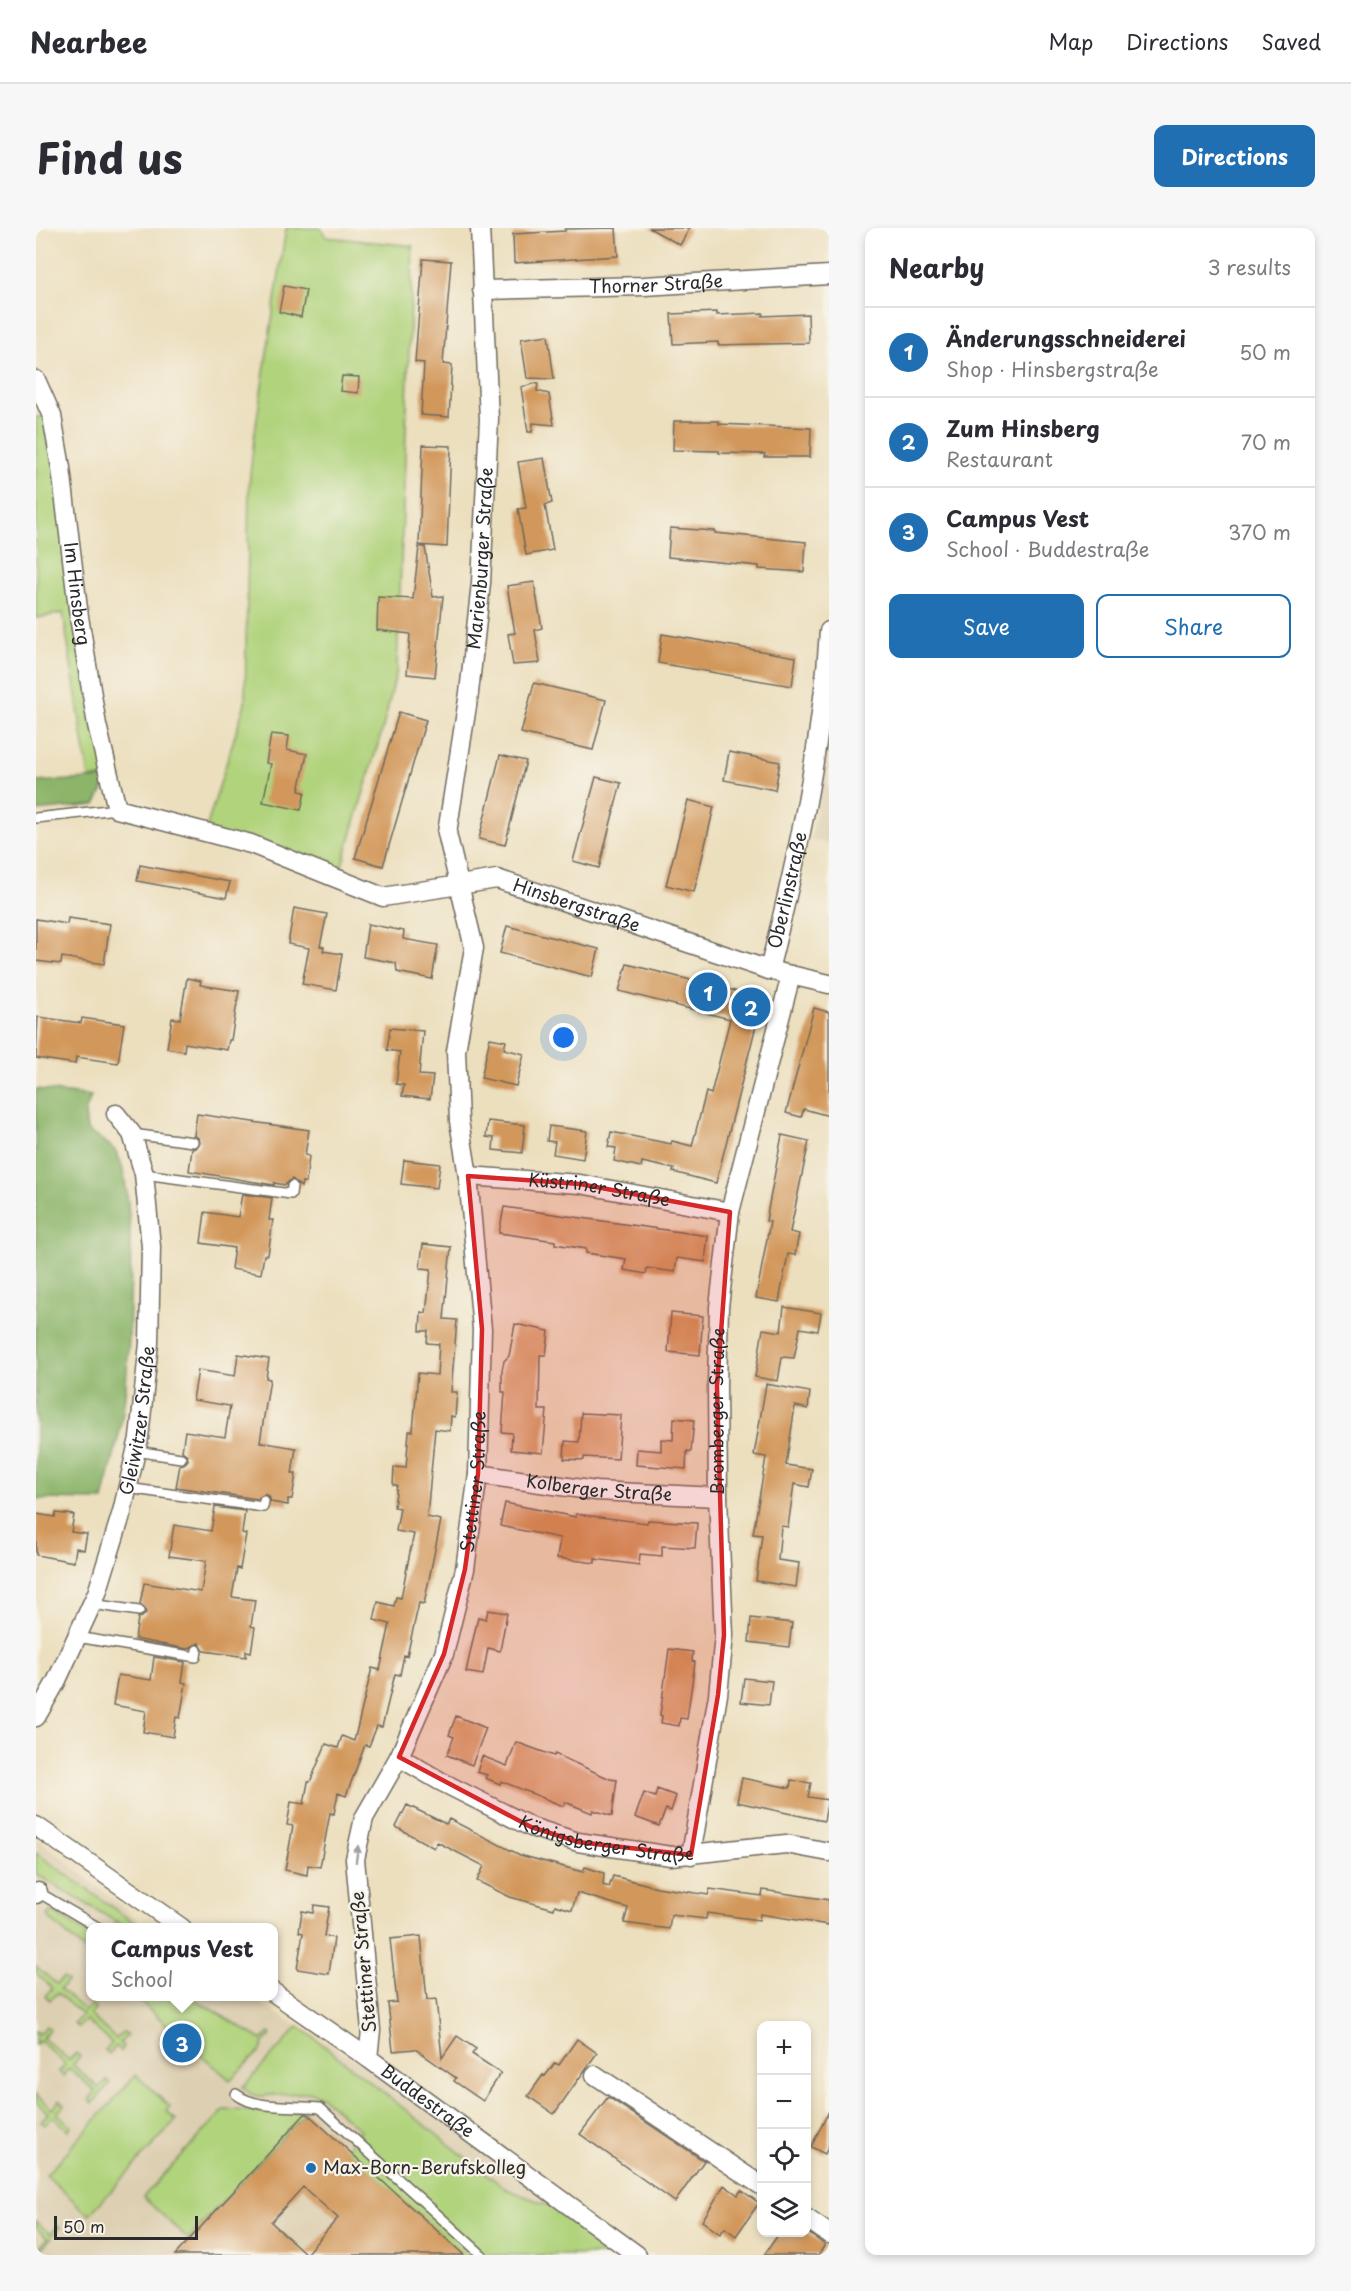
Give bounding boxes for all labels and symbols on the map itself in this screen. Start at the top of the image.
street label: Thorner Straße [589,266,724,299]
street label: Marienburger Straße [459,467,499,651]
street label: Im Hinsberg [58,541,99,647]
street label: Oberlinstraße [760,829,813,951]
street label: Hinsbergstraße [510,870,644,938]
pin: 1 [688,970,728,1014]
pin: 2 [732,984,770,1030]
your location [549,1023,578,1052]
street label: Küstriner Straße [527,1165,673,1213]
street label: Bromberger Straße [702,1328,730,1496]
street label: Gleiwitzer Straße [111,1345,161,1498]
street label: Stettiner Straße [452,1411,492,1554]
street label: Kolberger Straße [525,1466,673,1507]
street label: Königsberger Straße [514,1808,695,1868]
one-way arrow [352,1844,361,1863]
street label: Stettiner Straße [343,1890,382,2034]
pin: 3 [162,2020,202,2066]
street label: Buddestraße [376,2057,481,2144]
place label: Max-Born-Berufskolleg [323,2153,526,2180]
marker: Max-Born-Berufskolleg [304,2161,318,2175]
scale bar [54,2213,198,2240]

